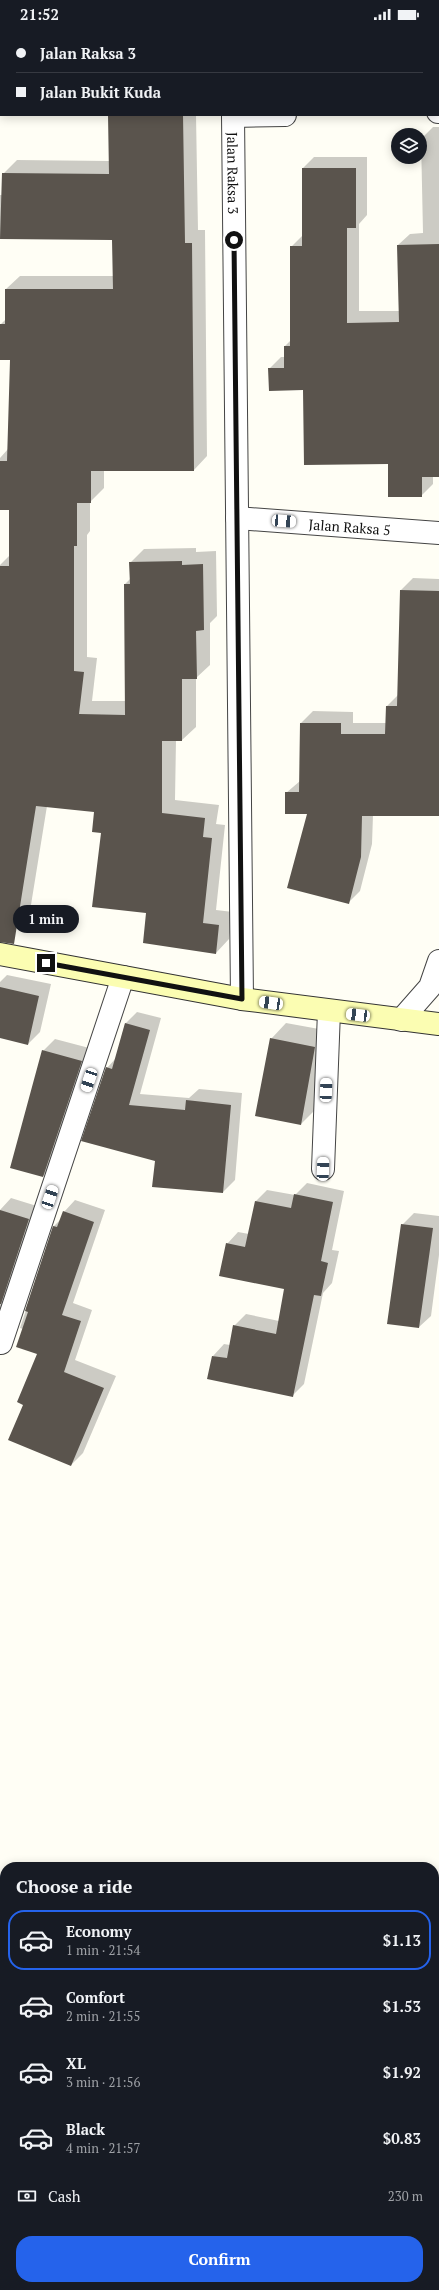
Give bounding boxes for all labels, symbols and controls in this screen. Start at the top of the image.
text: 21:52 [20,4,59,24]
text: Jalan Raksa 3 [40,43,136,63]
text: Jalan Bukit Kuda [40,82,161,102]
map controls [391,128,427,164]
button: layers [391,128,427,164]
street label: Jalan Raksa 3 [224,132,244,214]
route start [225,231,243,249]
car [272,514,296,528]
street label: Jalan Raksa 5 [308,514,391,539]
callout: 1 min [13,905,79,933]
text: 1 min [28,910,64,928]
route end [37,954,55,972]
car [258,995,284,1011]
car [345,1008,371,1022]
car [79,1067,99,1093]
car [320,1078,332,1102]
car [317,1157,329,1181]
car [40,1184,60,1210]
text: Choose a ride [16,1874,132,1898]
text: Economy [66,1921,131,1941]
icon: car [18,1922,54,1958]
text: $1.13 [383,1930,421,1950]
text: 1 min · 21:54 [66,1941,140,1959]
text: Comfort [66,1987,125,2007]
icon: car [18,1988,54,2024]
text: $1.53 [383,1996,421,2016]
text: 2 min · 21:55 [66,2007,140,2025]
text: XL [66,2053,86,2073]
icon: car [18,2054,54,2090]
text: $1.92 [383,2062,421,2082]
text: 3 min · 21:56 [66,2073,140,2091]
text: Black [66,2119,105,2139]
icon: car [18,2120,54,2156]
text: $0.83 [383,2128,421,2148]
text: 4 min · 21:57 [66,2139,140,2157]
icon: cash [16,2185,38,2207]
text: Cash [48,2186,81,2206]
text: 230 m [388,2187,423,2205]
button: Confirm [16,2236,423,2282]

